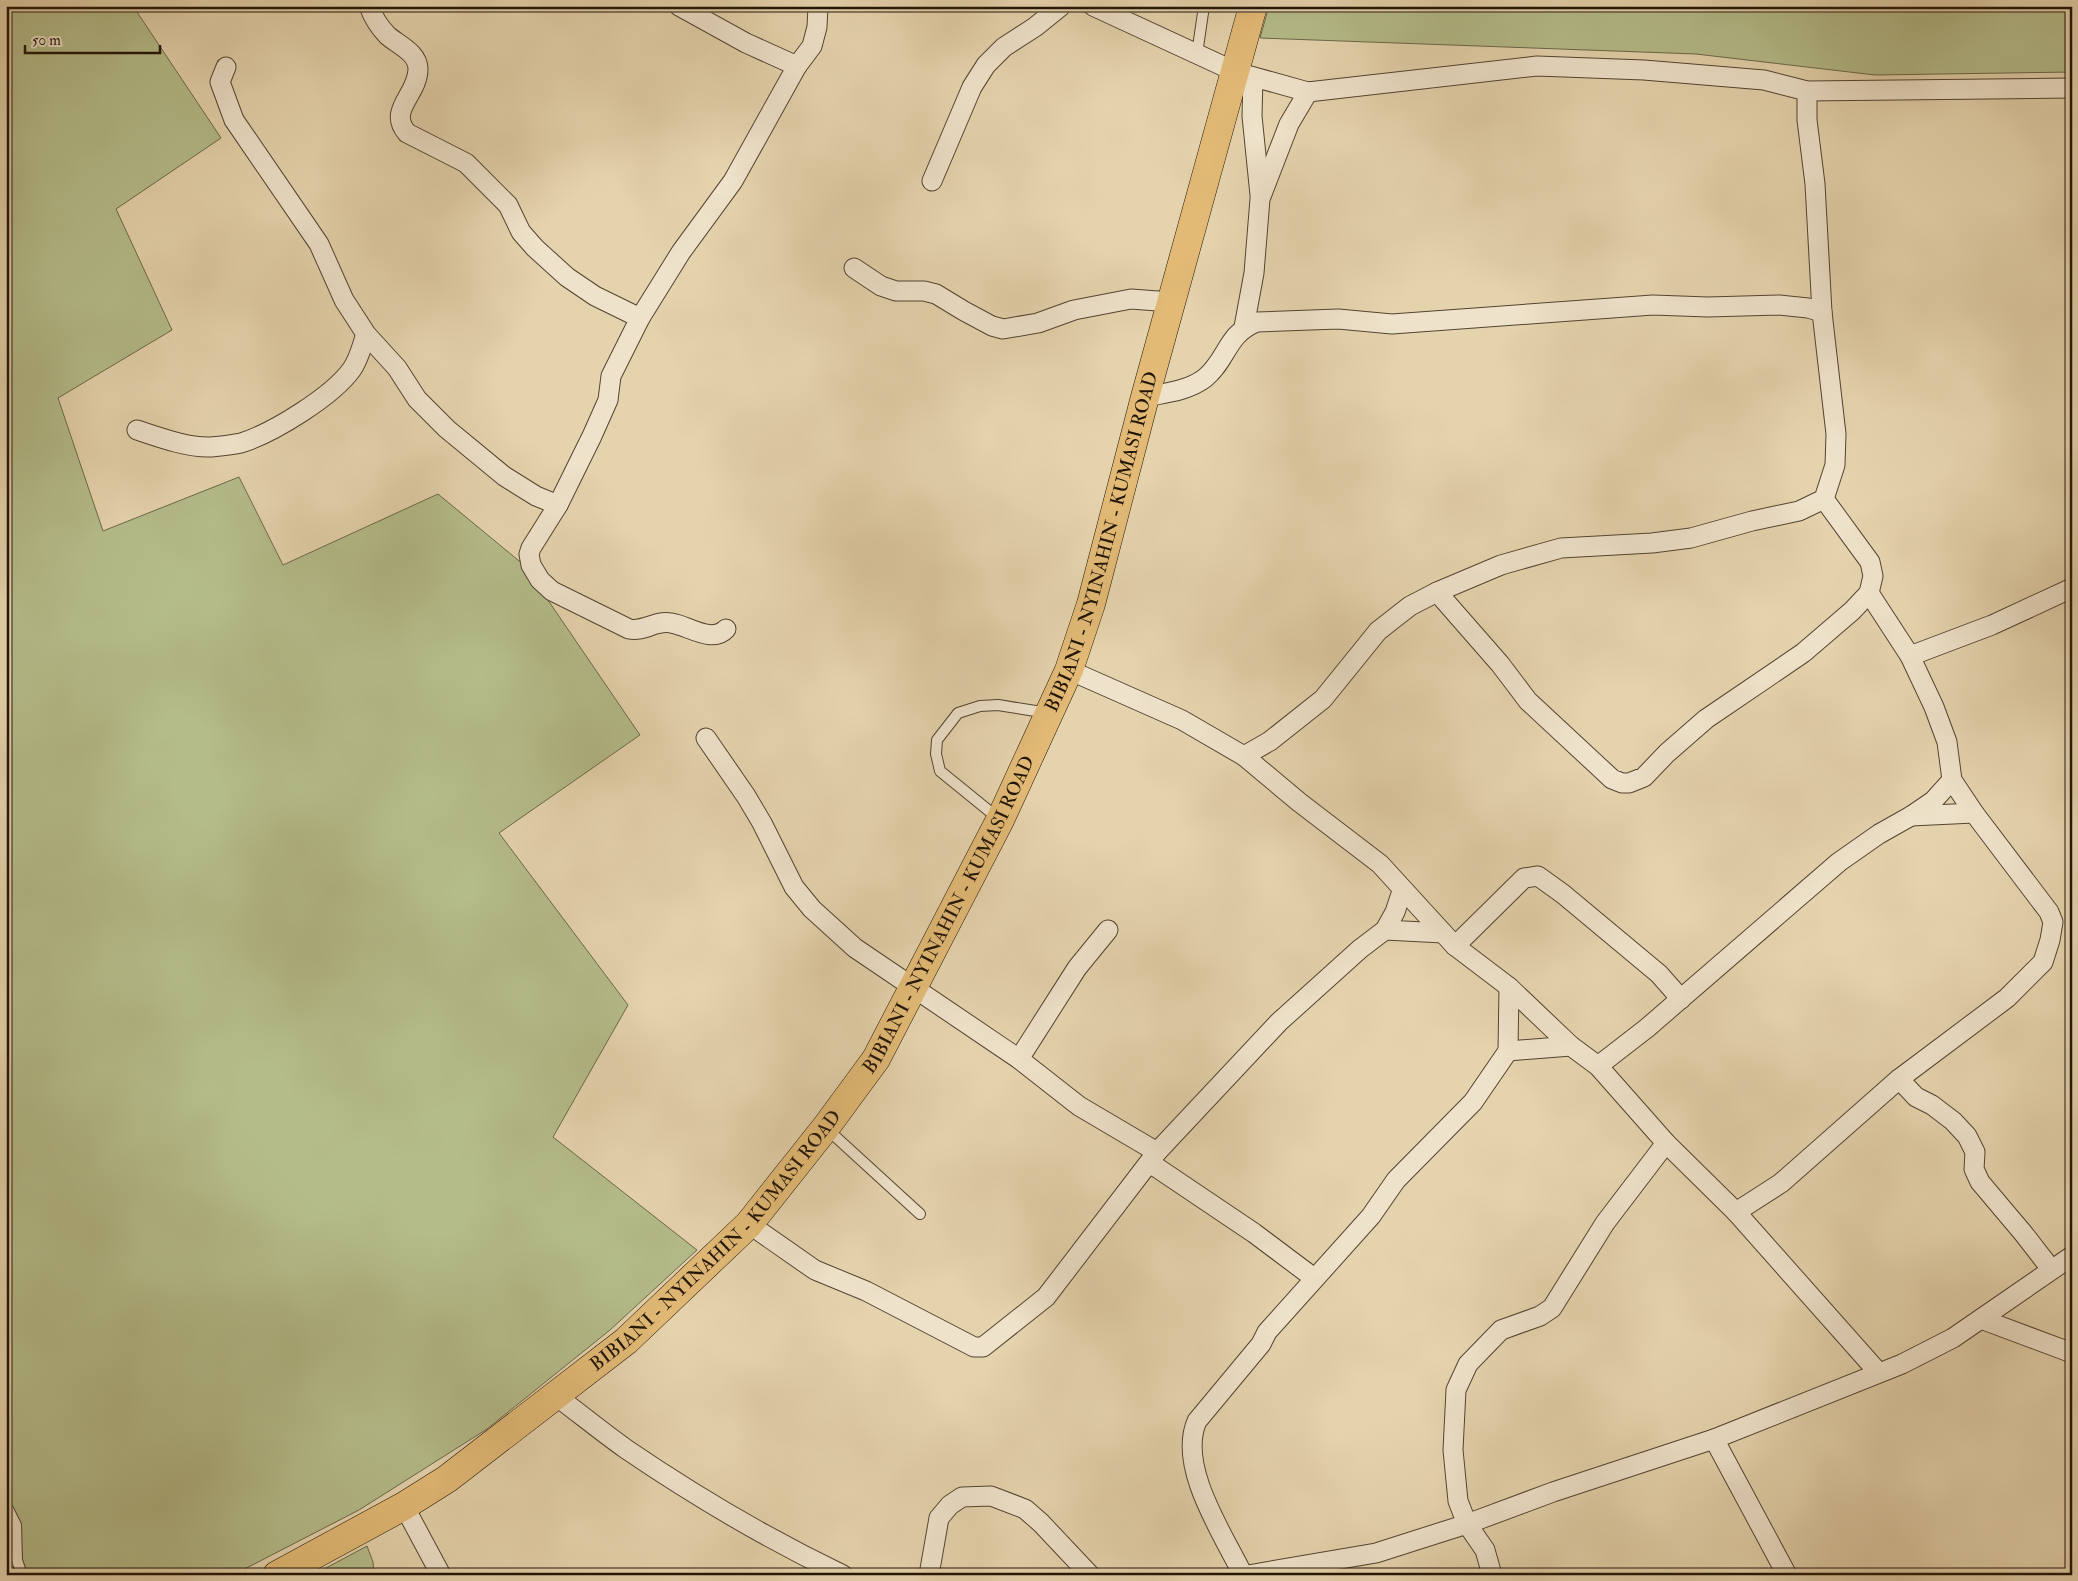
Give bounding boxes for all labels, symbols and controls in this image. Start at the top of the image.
scale bar [25,22,160,54]
text: 50 m [32,31,61,50]
street label: BIBIANI - NYINAHIN - KUMASI ROAD [1039,369,1163,716]
street label: BIBIANI - NYINAHIN - KUMASI ROAD [857,752,1040,1079]
street label: BIBIANI - NYINAHIN - KUMASI ROAD [585,1105,846,1376]

